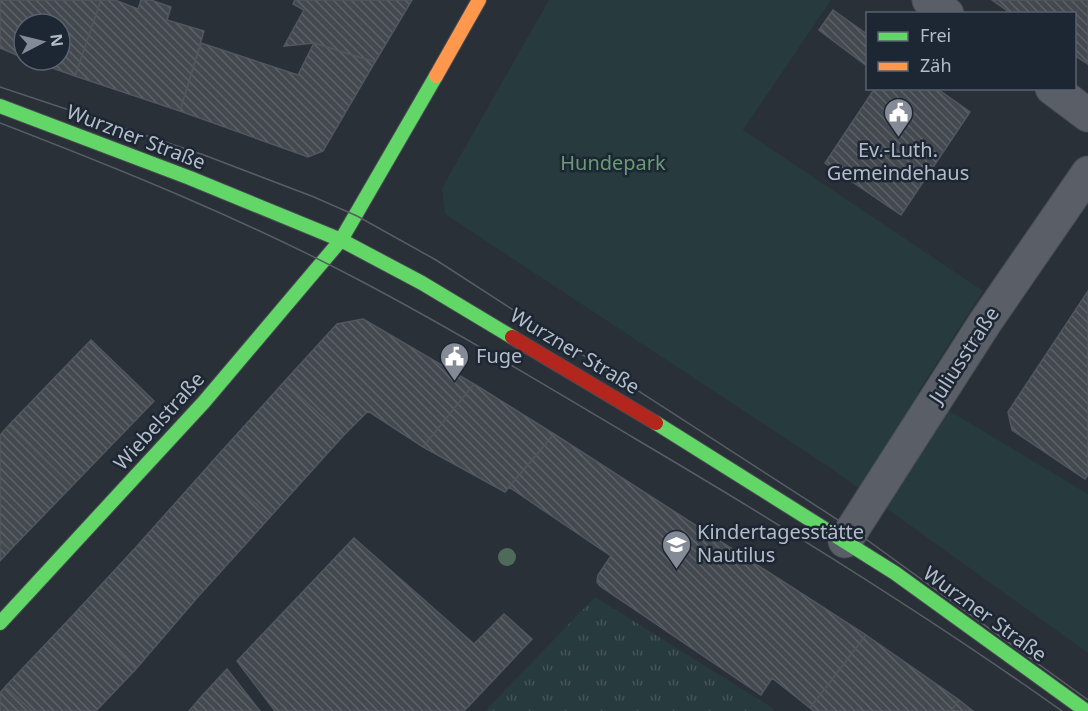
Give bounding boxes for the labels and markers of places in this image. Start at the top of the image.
public building icon: Ev.-Luth. Gemeindehaus [882,96,914,138]
place label: Ev.-Luth. Gemeindehaus [827,136,969,186]
public building icon: Fuge [439,340,471,382]
place label: Fuge [476,342,522,369]
place label: Kindertagesstätte Nautilus [697,518,864,568]
school or university icon: Kindertagesstätte Nautilus [660,528,692,570]

